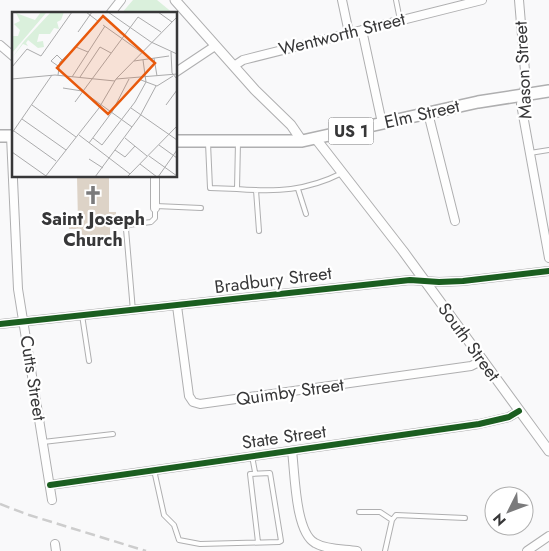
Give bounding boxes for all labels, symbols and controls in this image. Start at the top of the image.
street label: Wentworth Street [276,6,409,62]
inset map [12,12,178,178]
street label: Mason Street [507,20,539,120]
street label: Elm Street [382,93,463,135]
road number: US 1 [328,118,374,144]
church icon: Saint Joseph Church [82,184,104,206]
place label: Saint Joseph Church [41,206,145,253]
street label: Bradbury Street [213,260,334,300]
street label: South Street [432,297,507,387]
street label: Cutts Street [13,333,53,423]
street label: Quimby Street [234,371,346,412]
street label: State Street [240,418,328,456]
north arrow [484,486,534,536]
text: N [488,509,510,531]

